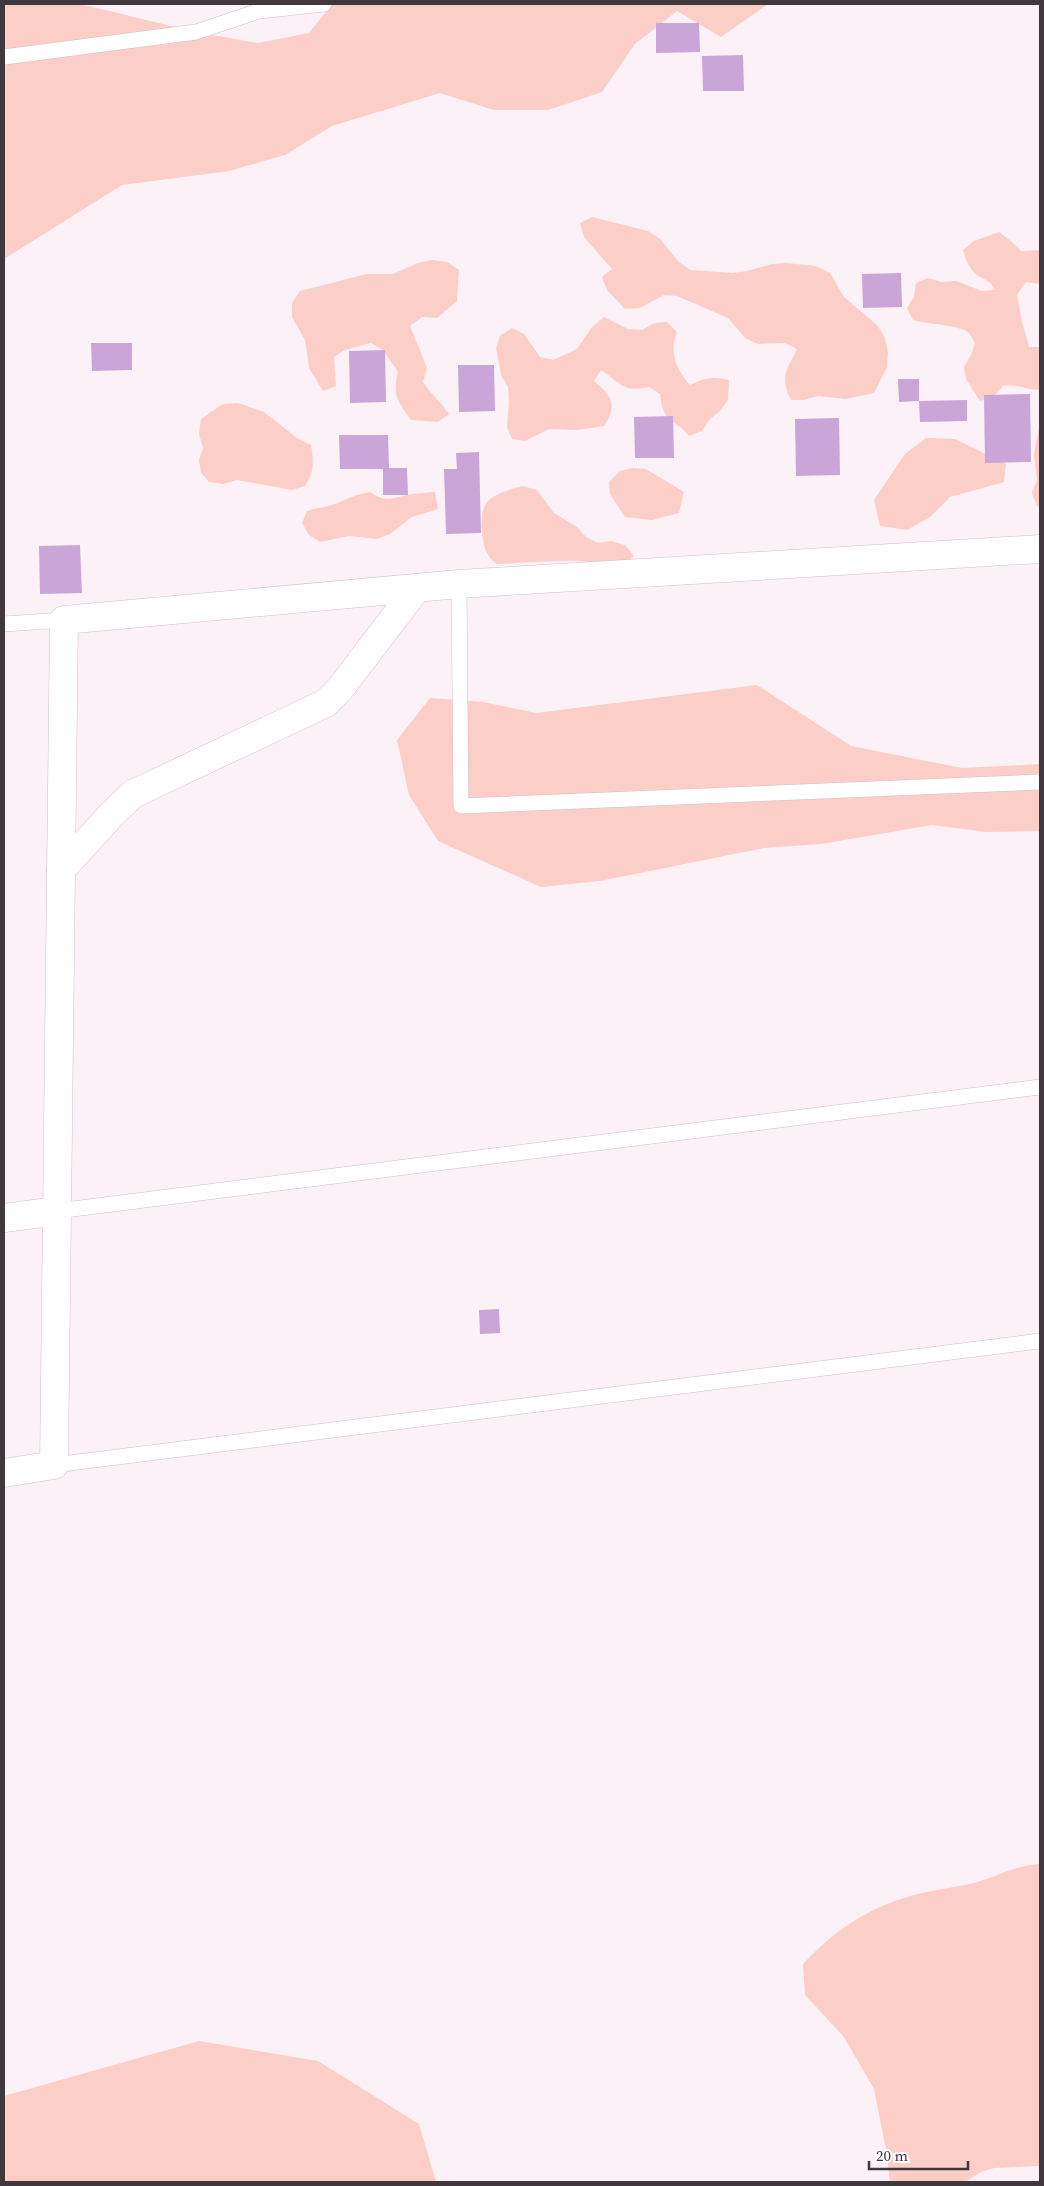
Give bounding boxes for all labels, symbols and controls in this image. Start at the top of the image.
scale bar [869,2138,968,2170]
text: 20 m [876,2145,908,2166]

